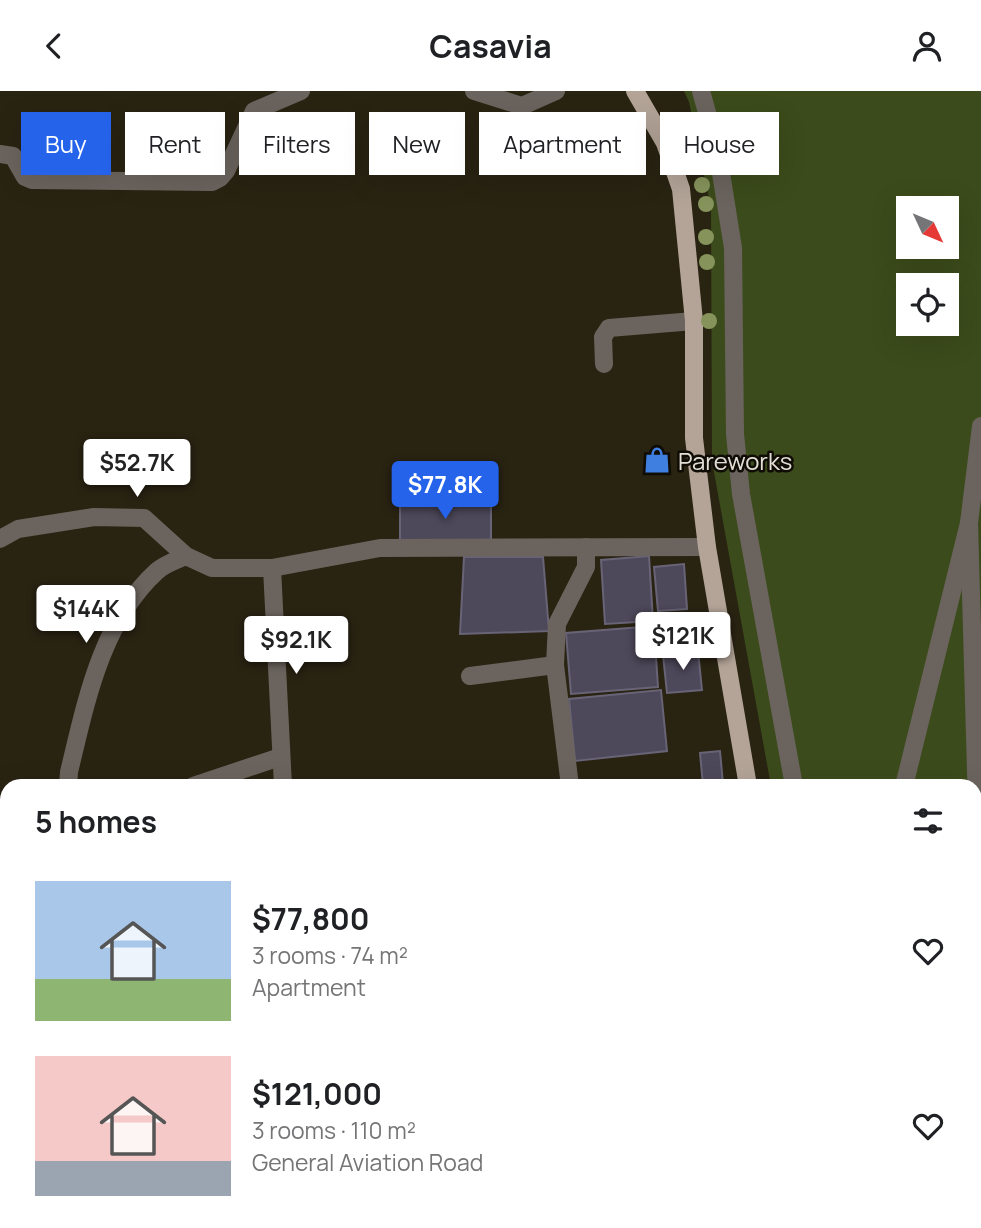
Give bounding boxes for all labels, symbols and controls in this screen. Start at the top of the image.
text: Casavia [429,24,552,68]
icon: back [35,27,73,65]
icon: person [908,27,946,65]
chip: Buy [21,112,111,175]
chip: Rent [125,112,225,175]
chip: Filters [239,112,355,175]
chip: New [369,112,465,175]
chip: Apartment [479,112,646,175]
chip: House [660,112,779,175]
north arrow [896,196,959,259]
map controls [896,196,959,336]
button: locate [896,273,959,336]
pin: $52.7K [80,439,194,499]
place label: Pareworks [678,444,792,477]
shop icon: Pareworks [642,445,672,475]
text: $52.7K [99,446,175,478]
pin: $77.8K [388,461,502,521]
text: $77.8K [408,468,482,500]
pin: $144K [37,585,135,645]
text: $144K [52,592,120,624]
pin: $121K [634,613,732,672]
pin: $92.1K [239,617,353,676]
text: $121K [651,619,715,651]
text: $92.1K [260,623,332,655]
text: 5 homes [35,801,157,842]
icon: filters [909,802,947,840]
text: $77,800 [252,898,370,939]
icon: home [91,909,175,993]
icon: heart [909,932,947,970]
text: 3 rooms · 74 m² [252,939,408,971]
text: Apartment [252,971,366,1003]
text: $121,000 [252,1073,382,1114]
icon: home [91,1084,175,1168]
icon: heart [909,1107,947,1145]
text: 3 rooms · 110 m² [252,1114,416,1146]
text: General Aviation Road [252,1146,483,1178]

